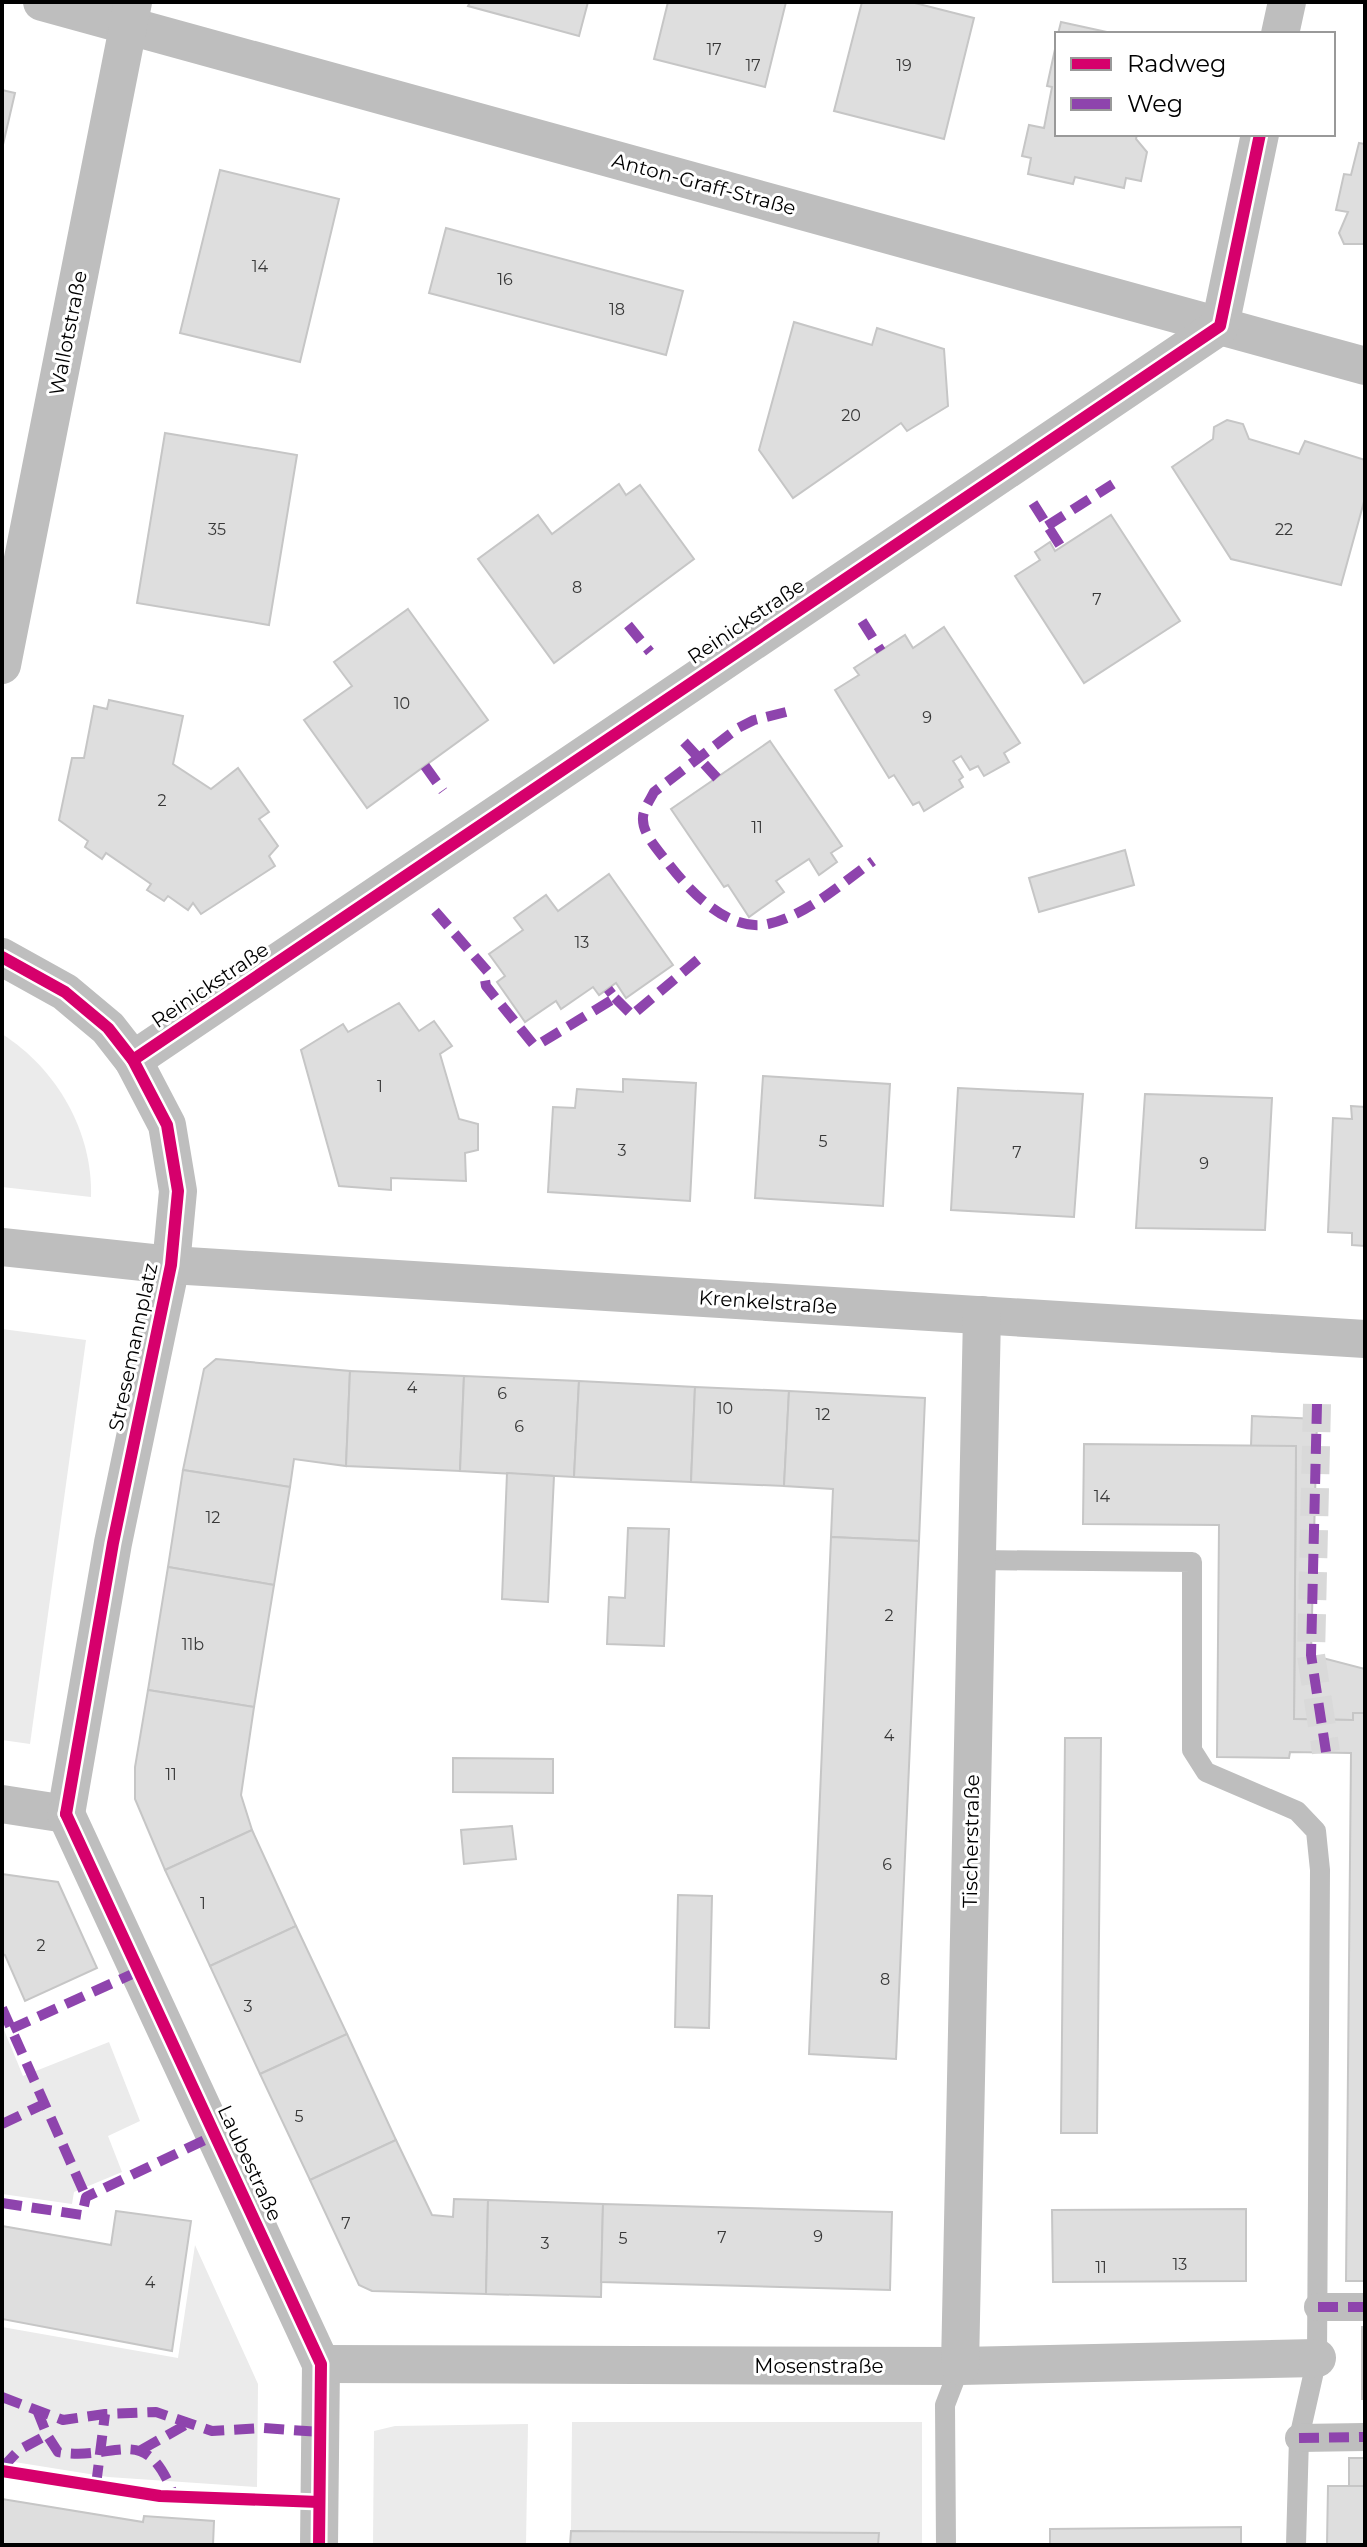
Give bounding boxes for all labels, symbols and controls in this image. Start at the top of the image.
legend [1055,32,1335,136]
house number: 17 [706,40,722,59]
text: Radweg [1127,49,1226,78]
house number: 17 [745,56,761,75]
house number: 19 [896,56,912,75]
text: Weg [1127,89,1183,118]
street label: Anton-Graff-Straße [609,148,799,220]
house number: 14 [252,257,269,276]
street label: Wallotstraße [44,269,92,397]
house number: 16 [497,270,513,289]
house number: 18 [609,300,625,319]
house number: 20 [841,406,861,425]
house number: 35 [208,520,226,539]
house number: 22 [1275,520,1293,539]
street label: Reinickstraße [683,573,809,669]
house number: 8 [572,578,582,597]
house number: 7 [1092,590,1102,609]
house number: 10 [394,694,410,713]
house number: 9 [922,708,932,727]
house number: 2 [157,791,167,810]
house number: 11 [751,818,763,837]
house number: 13 [575,933,589,952]
street label: Reinickstraße [147,937,273,1033]
house number: 1 [377,1077,383,1096]
house number: 5 [818,1132,828,1151]
house number: 3 [617,1141,627,1160]
house number: 7 [1012,1143,1022,1162]
house number: 9 [1199,1154,1209,1173]
street label: Stresemannplatz [103,1261,163,1433]
street label: Krenkelstraße [698,1285,838,1319]
house number: 4 [407,1378,418,1397]
house number: 6 [497,1384,507,1403]
house number: 10 [717,1399,733,1418]
house number: 12 [816,1405,830,1424]
house number: 6 [514,1417,524,1436]
house number: 14 [1094,1487,1111,1506]
house number: 12 [206,1508,220,1527]
house number: 2 [884,1606,894,1625]
house number: 11b [182,1635,204,1654]
house number: 4 [884,1726,895,1745]
house number: 11 [165,1765,177,1784]
street label: Tischerstraße [958,1774,984,1908]
house number: 6 [882,1855,892,1874]
house number: 1 [200,1894,206,1913]
house number: 2 [36,1936,46,1955]
house number: 8 [880,1970,890,1989]
house number: 3 [243,1997,253,2016]
street label: Laubestraße [213,2101,287,2225]
house number: 5 [294,2107,304,2126]
house number: 7 [341,2214,351,2233]
house number: 9 [813,2227,823,2246]
house number: 7 [717,2228,727,2247]
house number: 5 [618,2229,628,2248]
house number: 3 [540,2234,550,2253]
house number: 13 [1173,2255,1187,2274]
house number: 11 [1095,2258,1107,2277]
house number: 4 [145,2273,156,2292]
street label: Mosenstraße [754,2354,884,2378]

